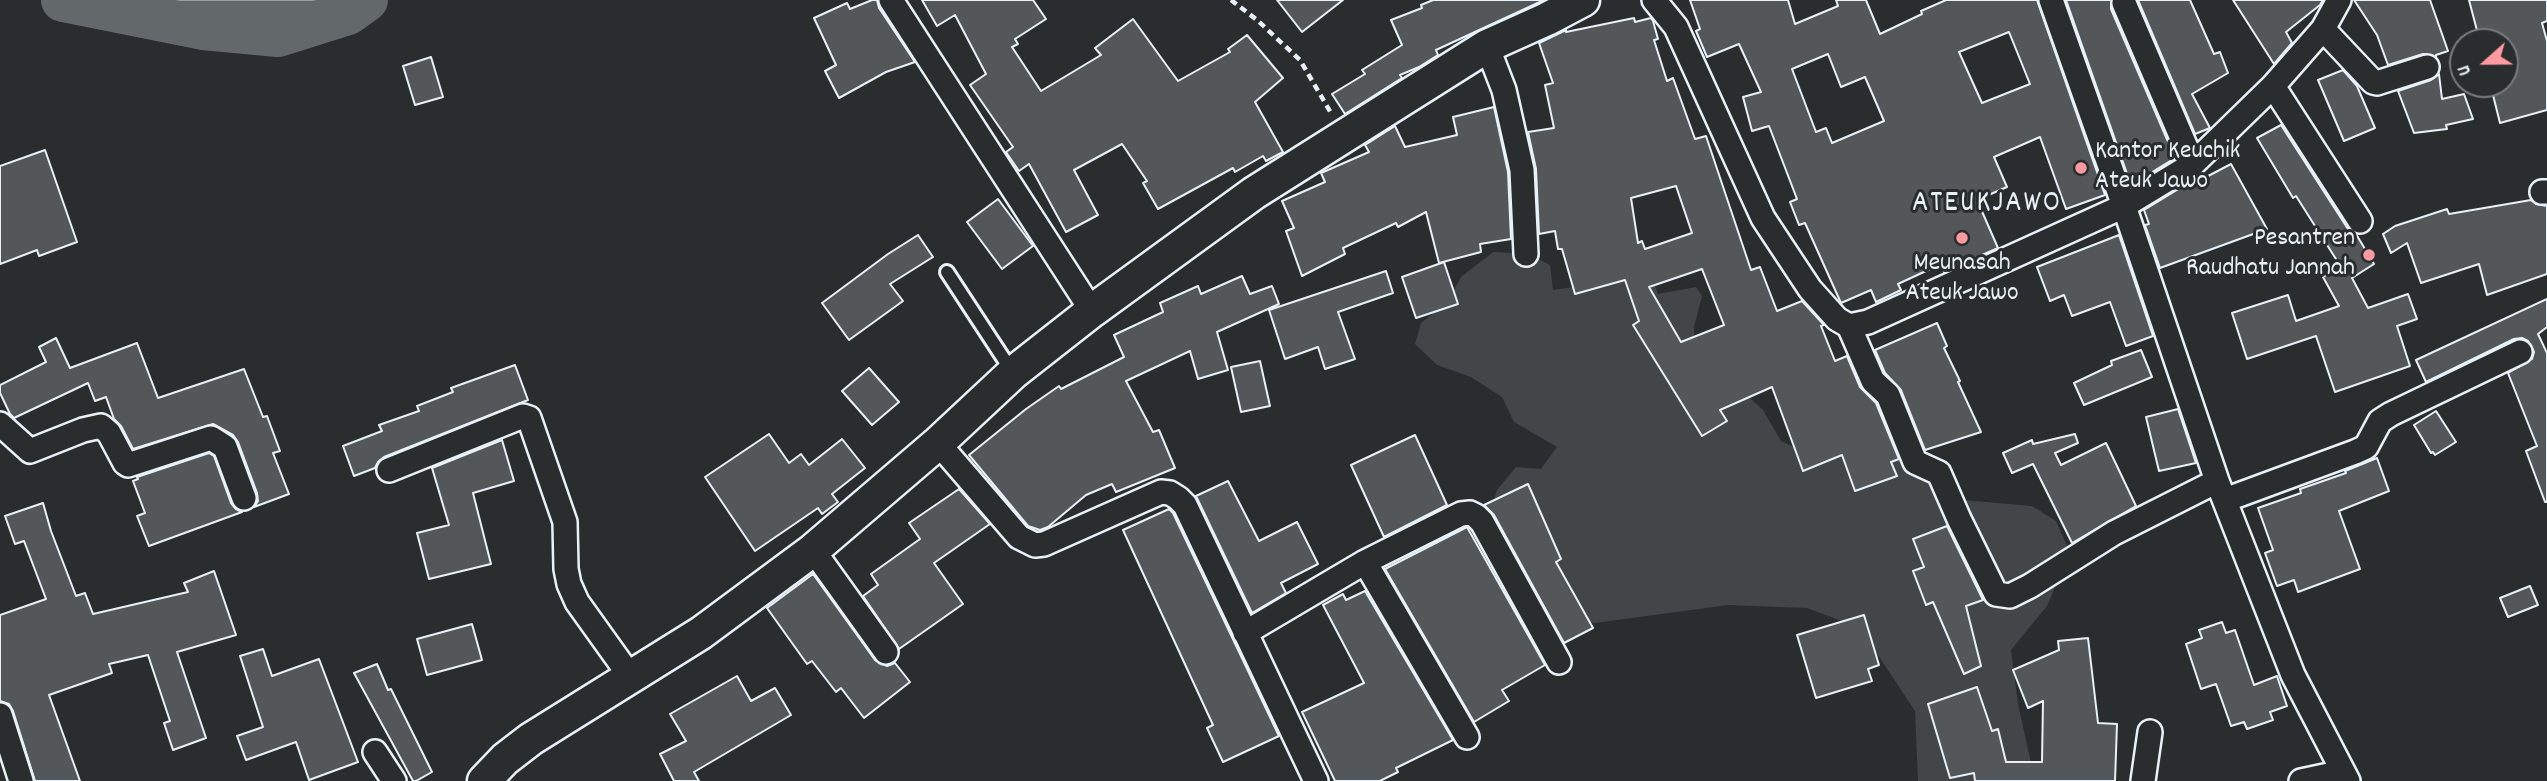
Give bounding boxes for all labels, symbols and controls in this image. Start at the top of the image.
north arrow [2449,28,2519,98]
text: U [2452,61,2480,79]
place label: Kantor Keuchik Ateuk Jawo [2095,137,2240,198]
marker: Kantor Keuchik Ateuk Jawo [2073,160,2089,176]
district label: ATEUKJAWO [1913,188,2061,224]
place label: Pesantren Raudhatu Jannah [2186,224,2355,286]
marker: Meunasah Ateuk Jawo [1954,230,1970,246]
marker: Pesantren Raudhatu Jannah [2361,247,2377,263]
place label: Meunasah Ateuk Jawo [1905,249,2019,310]

